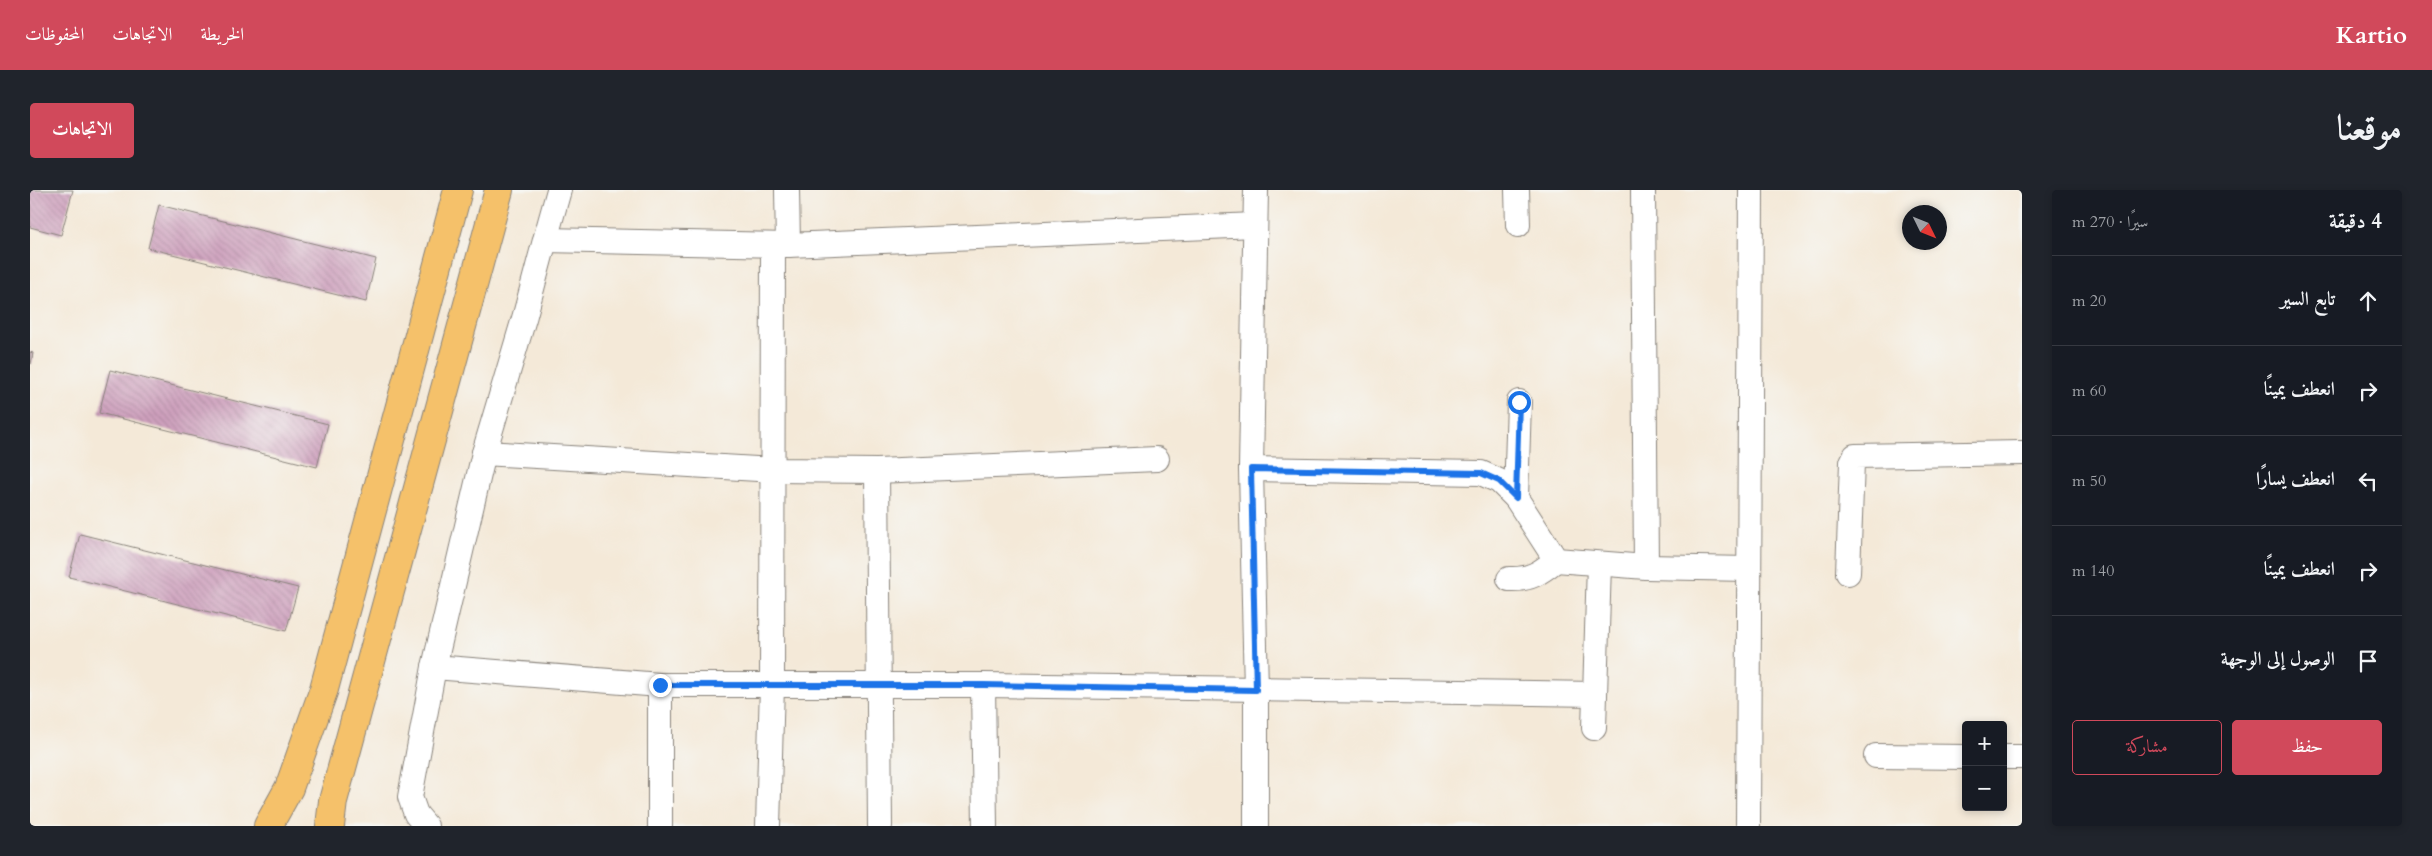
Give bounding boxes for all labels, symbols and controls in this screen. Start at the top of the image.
text: Kartio [2336,19,2407,52]
text: المحفوظات [25,22,84,47]
text: الاتجاهات [112,22,172,47]
text: الخريطة [200,22,244,47]
button: الاتجاهات [30,103,134,158]
text: موقعنا [2337,104,2402,152]
north arrow [1902,205,1947,250]
text: 4 دقيقة [2329,207,2382,236]
text: سيرًا · 270 m [2072,211,2148,233]
text: تابع السير [2280,286,2335,312]
icon: ahead [2354,287,2382,315]
text: 20 m [2072,290,2106,312]
text: انعطف يمينًا [2264,376,2335,402]
icon: right [2354,377,2382,405]
text: 60 m [2072,380,2106,402]
route start [1508,391,1531,414]
text: انعطف يسارًا [2256,466,2335,492]
icon: left [2354,467,2382,495]
text: 50 m [2072,470,2106,492]
text: انعطف يمينًا [2264,556,2335,582]
icon: right [2354,557,2382,585]
text: 140 m [2072,560,2114,582]
text: الوصول إلى الوجهة [2221,646,2335,672]
icon: arrive [2354,647,2382,675]
route end [649,674,672,697]
button: مشاركة [2072,720,2222,775]
button: حفظ [2232,720,2382,775]
map controls [1962,721,2007,811]
button: + [1962,721,2007,766]
button: − [1962,766,2007,811]

